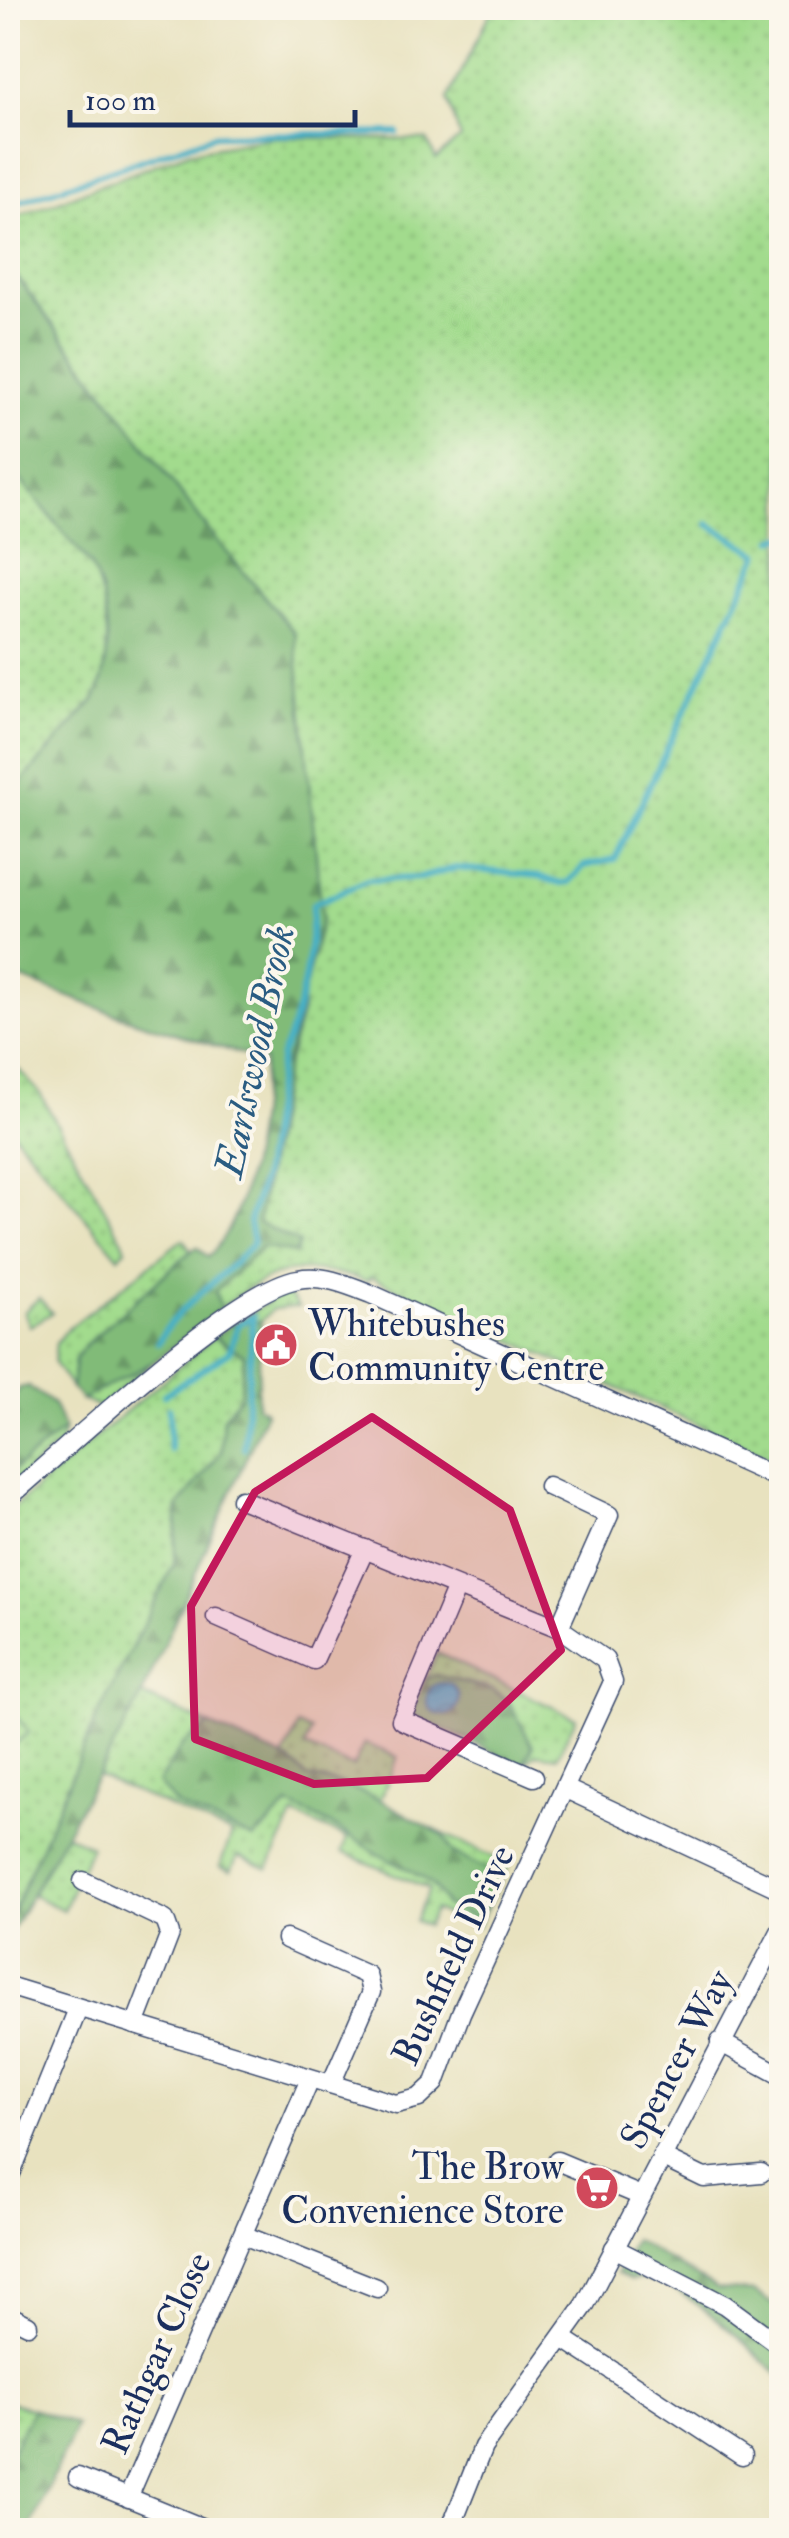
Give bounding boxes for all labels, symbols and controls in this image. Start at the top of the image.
scale bar [70,65,355,127]
text: 100 m [85,82,156,119]
water label: Earlswood Brook [203,921,307,1185]
place label: Whitebushes Community Centre [307,1300,604,1392]
public building icon: Whitebushes Community Centre [253,1322,299,1368]
street label: Bushfield Drive [382,1838,526,2073]
street label: Spencer Way [610,1960,745,2157]
place label: The Brow Convenience Store [281,2143,565,2235]
supermarket icon: The Brow Convenience Store [574,2165,620,2211]
street label: Rathgar Close [91,2245,223,2462]

